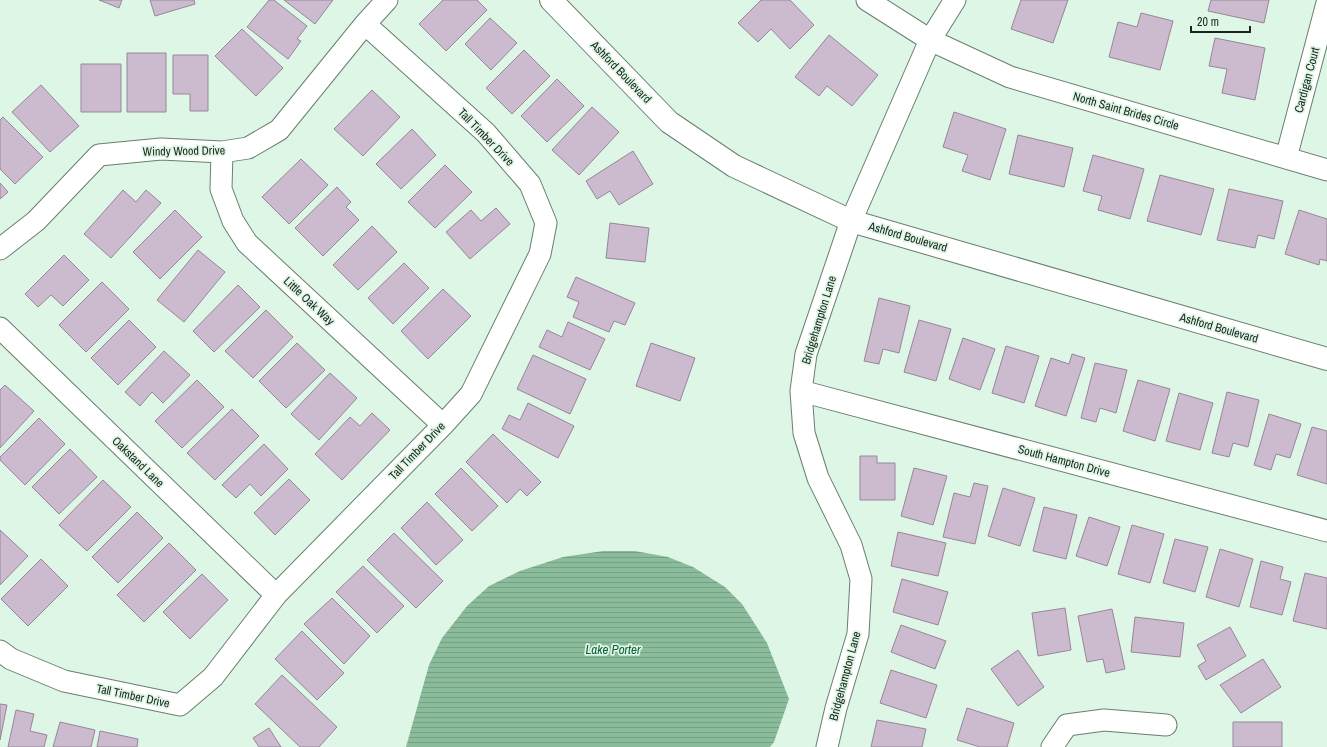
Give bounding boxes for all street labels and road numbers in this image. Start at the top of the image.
street label: Ashford Boulevard [586,37,655,107]
street label: Cardigan Court [1291,45,1324,115]
street label: North Saint Brides Circle [1071,88,1181,134]
street label: Tall Timber Drive [454,105,518,169]
street label: Windy Wood Drive [143,142,225,160]
street label: Ashford Boulevard [866,218,949,256]
street label: Little Oak Way [280,273,338,329]
street label: Bridgehampton Lane [798,274,840,366]
street label: Ashford Boulevard [1177,309,1260,347]
street label: Tall Timber Drive [385,419,449,483]
street label: Oakstand Lane [108,433,168,491]
street label: South Hampton Drive [1016,441,1112,481]
street label: Bridgehampton Lane [825,630,865,722]
street label: Tall Timber Drive [95,680,171,712]

